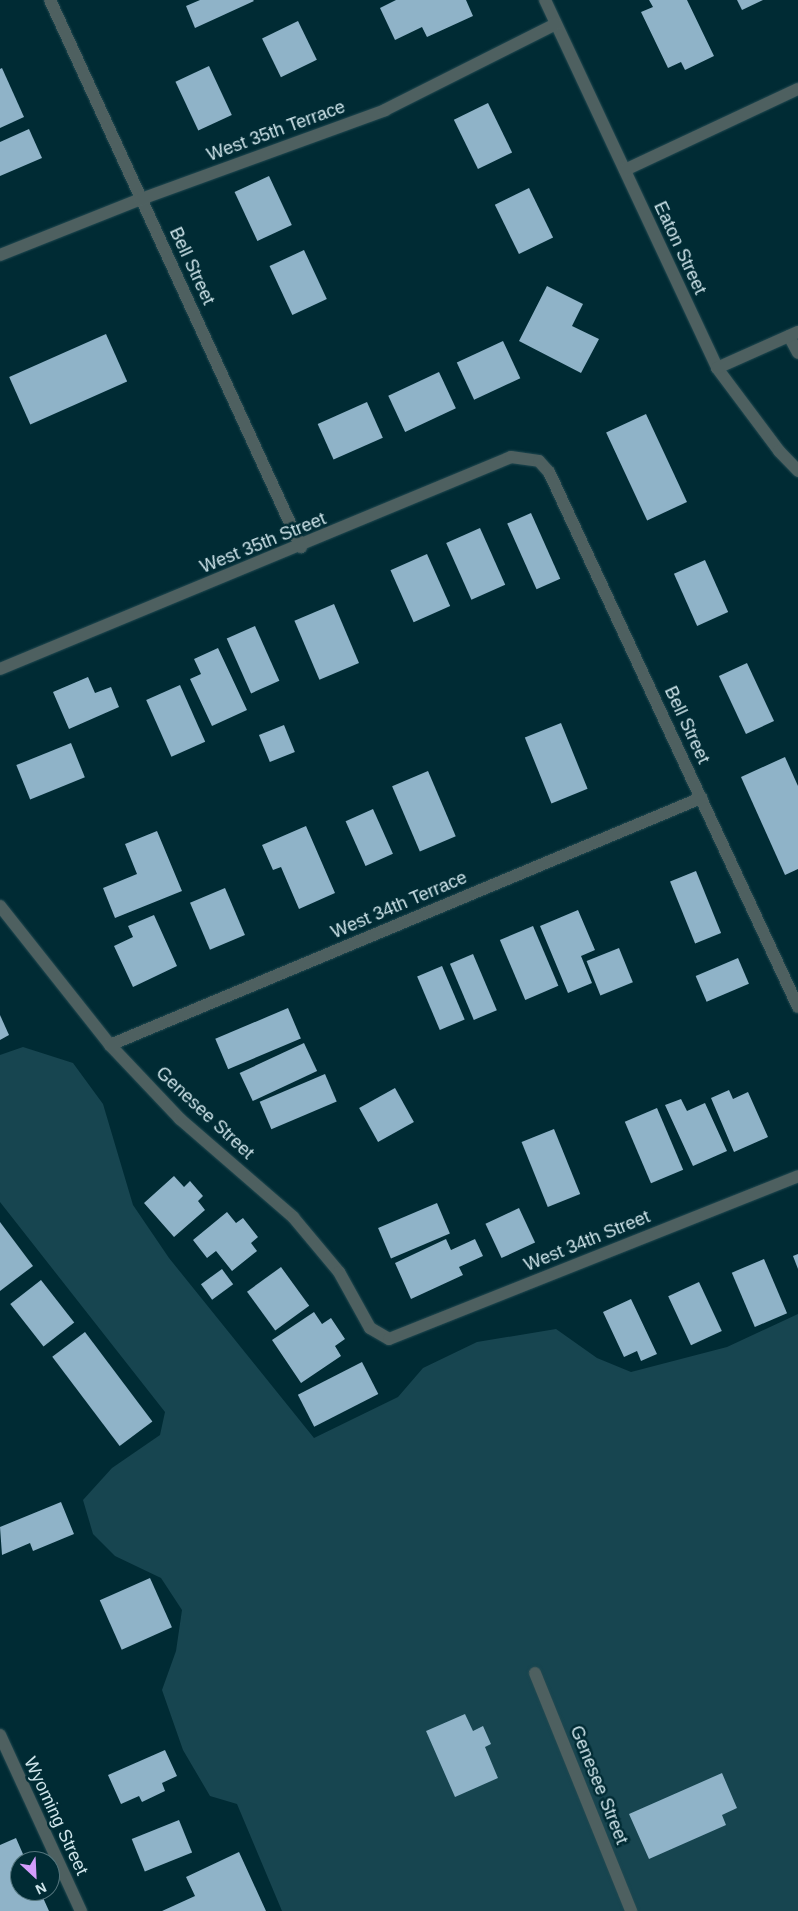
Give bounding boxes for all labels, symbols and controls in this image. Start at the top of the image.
street label: West 35th Terrace [204,96,348,166]
street label: Eaton Street [649,198,711,298]
street label: Bell Street [165,224,219,308]
street label: West 35th Street [197,508,329,578]
street label: Bell Street [660,683,714,767]
street label: West 34th Terrace [328,867,470,943]
street label: Genesee Street [152,1062,258,1164]
street label: West 34th Street [521,1206,653,1276]
street label: Genesee Street [565,1723,633,1847]
street label: Wyoming Street [19,1753,93,1879]
north arrow [10,1851,60,1901]
text: N [33,1879,49,1898]

